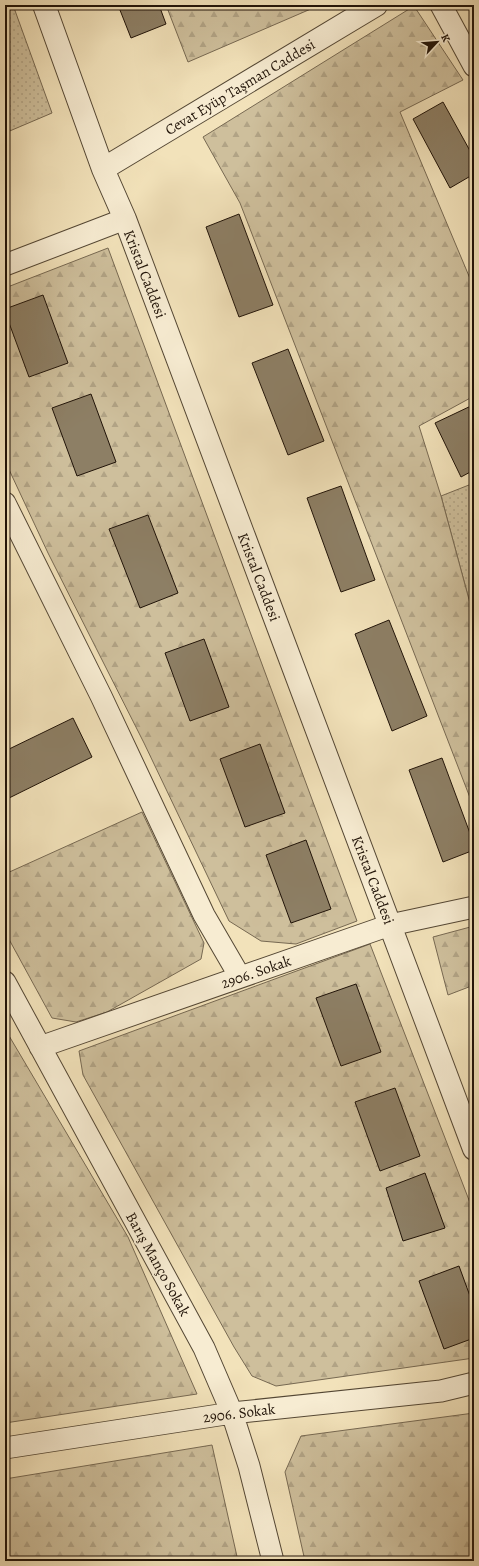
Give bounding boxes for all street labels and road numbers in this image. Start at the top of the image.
street label: Cevat Eyüp Taşman Caddesi [161,34,319,140]
street label: Kristal Caddesi [119,227,171,321]
street label: Kristal Caddesi [233,530,285,624]
street label: Kristal Caddesi [347,833,399,927]
street label: 2906. Sokak [218,951,294,993]
street label: Barış Manço Sokak [121,1208,195,1320]
street label: 2906. Sokak [202,1399,277,1427]

